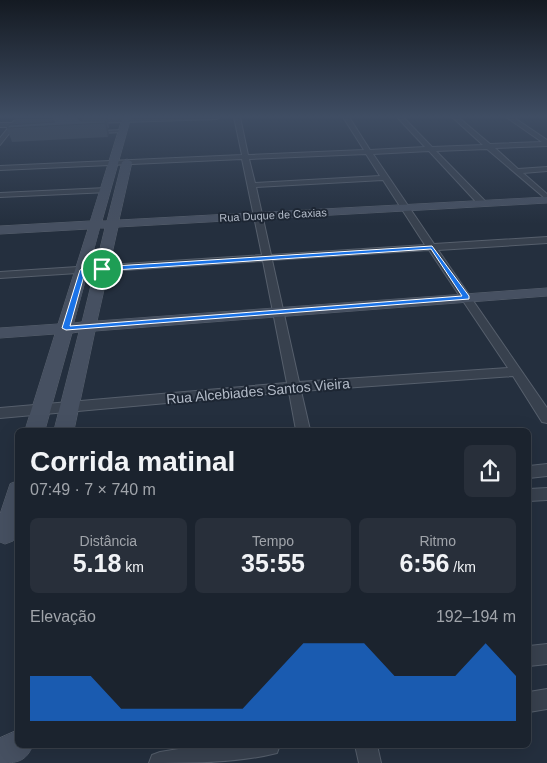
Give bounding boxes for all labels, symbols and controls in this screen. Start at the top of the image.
street label: Rua Duque de Caxias [219,206,328,224]
pin [81,248,123,290]
icon: arrive [88,255,116,283]
street label: Rua Alcebiades Santos Vieira [166,375,351,407]
button: share [464,445,516,497]
text: Corrida matinal [30,446,235,477]
text: 07:49 · 7 × 740 m [30,481,156,498]
text: Distância [80,533,137,549]
text: Tempo [252,533,294,549]
text: Ritmo [419,533,456,549]
text: 5.18 [73,549,121,577]
text: 35:55 [241,549,305,577]
text: 6:56 [399,549,449,577]
text: km [121,559,144,575]
text: /km [449,559,476,575]
text: Elevação [30,608,96,625]
text: 192–194 m [436,608,516,625]

